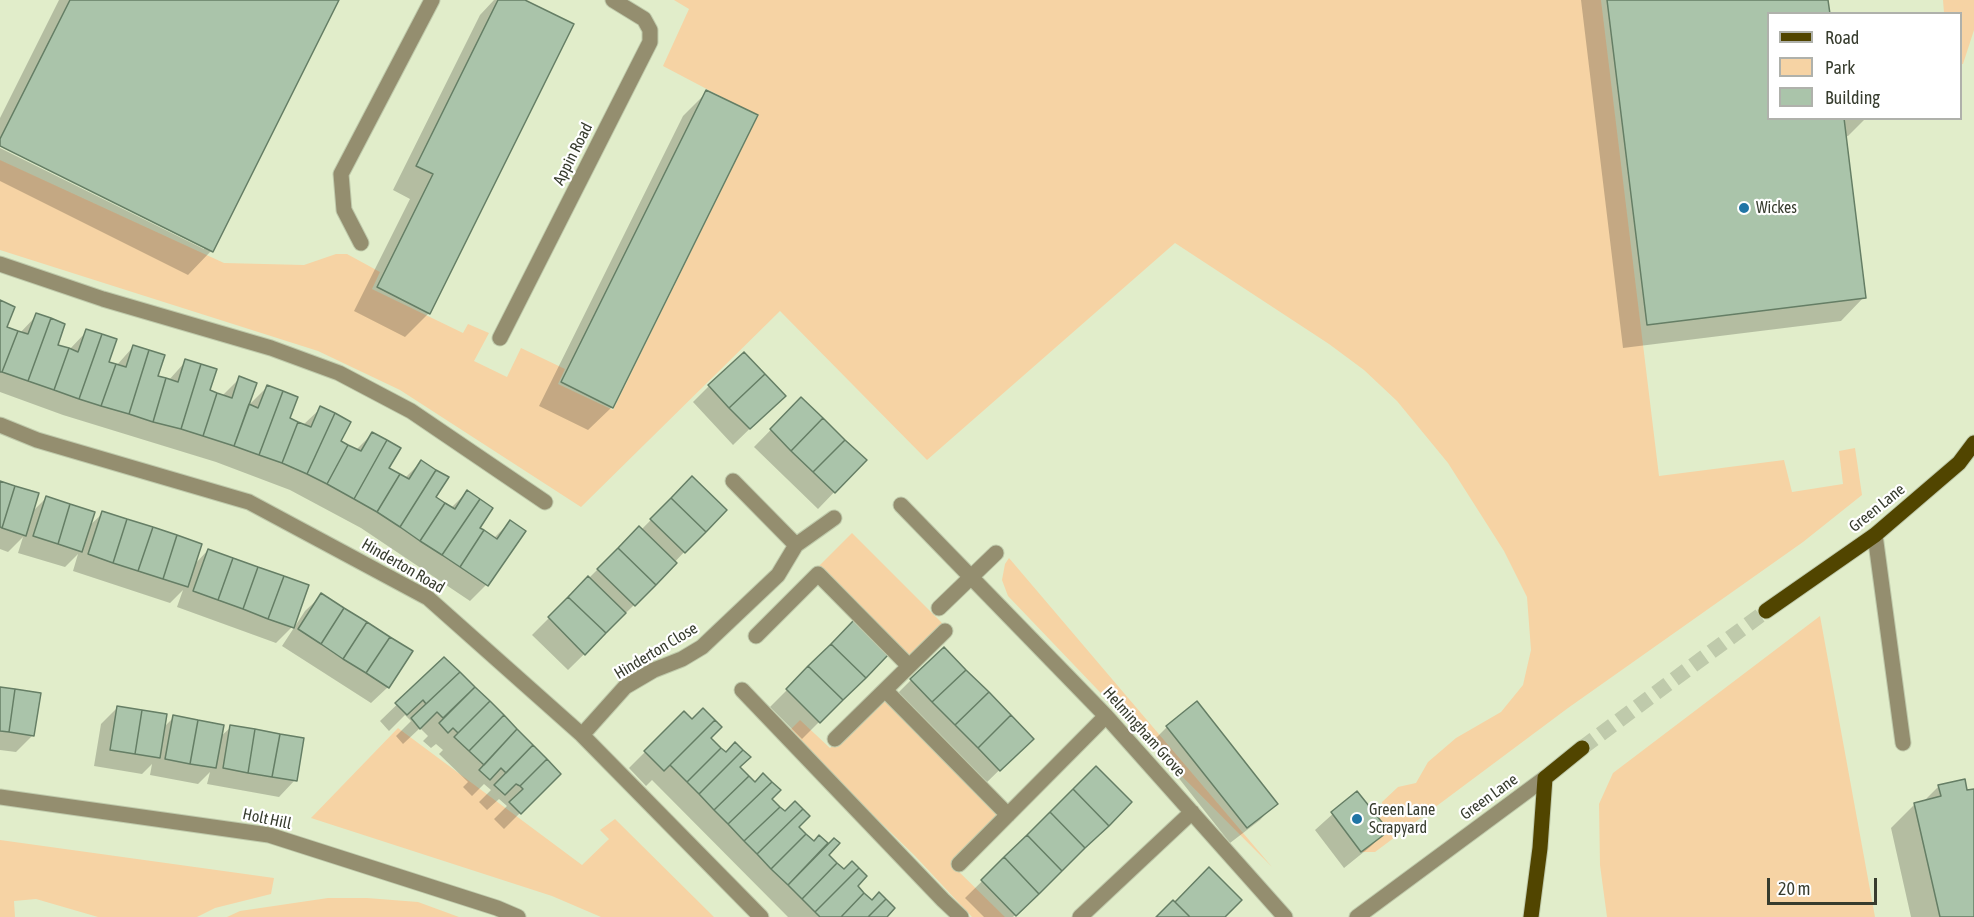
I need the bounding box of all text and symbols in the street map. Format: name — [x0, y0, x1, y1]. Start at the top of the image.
legend — [1767, 12, 1962, 120]
text: Road — [1825, 27, 1859, 48]
text: Park — [1825, 57, 1855, 78]
text: Building — [1825, 87, 1880, 108]
street label: Appin Road — [549, 120, 597, 188]
place label: Wickes — [1756, 198, 1797, 218]
marker: Wickes — [1737, 201, 1751, 215]
street label: Green Lane — [1845, 480, 1909, 536]
street label: Hinderton Road — [358, 535, 448, 597]
street label: Hinderton Close — [611, 619, 701, 683]
street label: Helmingham Grove — [1099, 683, 1189, 781]
street label: Green Lane — [1457, 770, 1521, 824]
place label: Green Lane Scrapyard — [1369, 800, 1435, 838]
street label: Holt Hill — [241, 804, 293, 834]
marker: Green Lane Scrapyard — [1350, 812, 1364, 826]
scale bar — [1770, 866, 1880, 904]
text: 20 m — [1778, 878, 1810, 899]

